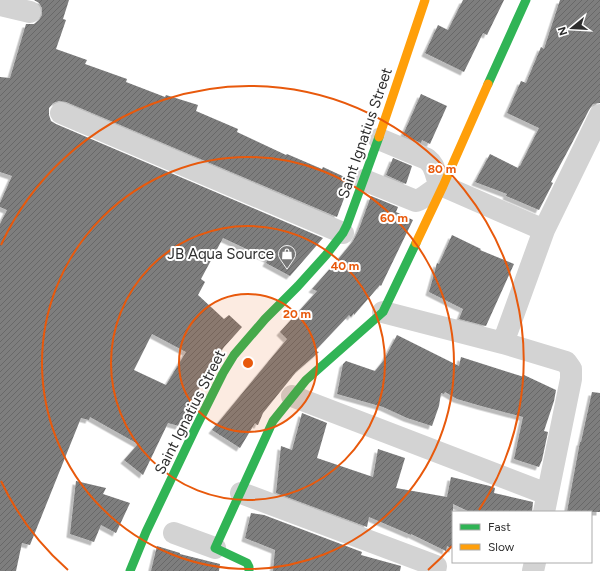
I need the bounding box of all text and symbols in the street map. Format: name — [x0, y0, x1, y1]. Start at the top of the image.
north arrow — [552, 8, 592, 48]
text: N — [555, 25, 570, 37]
street label: Saint Ignatius Street — [334, 65, 396, 201]
text: 80 m — [428, 162, 456, 176]
text: 60 m — [380, 211, 408, 225]
shop icon: JB Aqua Source — [277, 244, 297, 269]
place label: JB Aqua Source — [167, 245, 274, 263]
text: 40 m — [331, 259, 359, 273]
text: 20 m — [283, 307, 311, 321]
street label: Saint Ignatius Street — [151, 347, 229, 477]
centre of rings — [241, 356, 255, 370]
legend — [452, 511, 592, 563]
text: Fast — [488, 520, 511, 534]
text: Slow — [488, 540, 515, 554]

